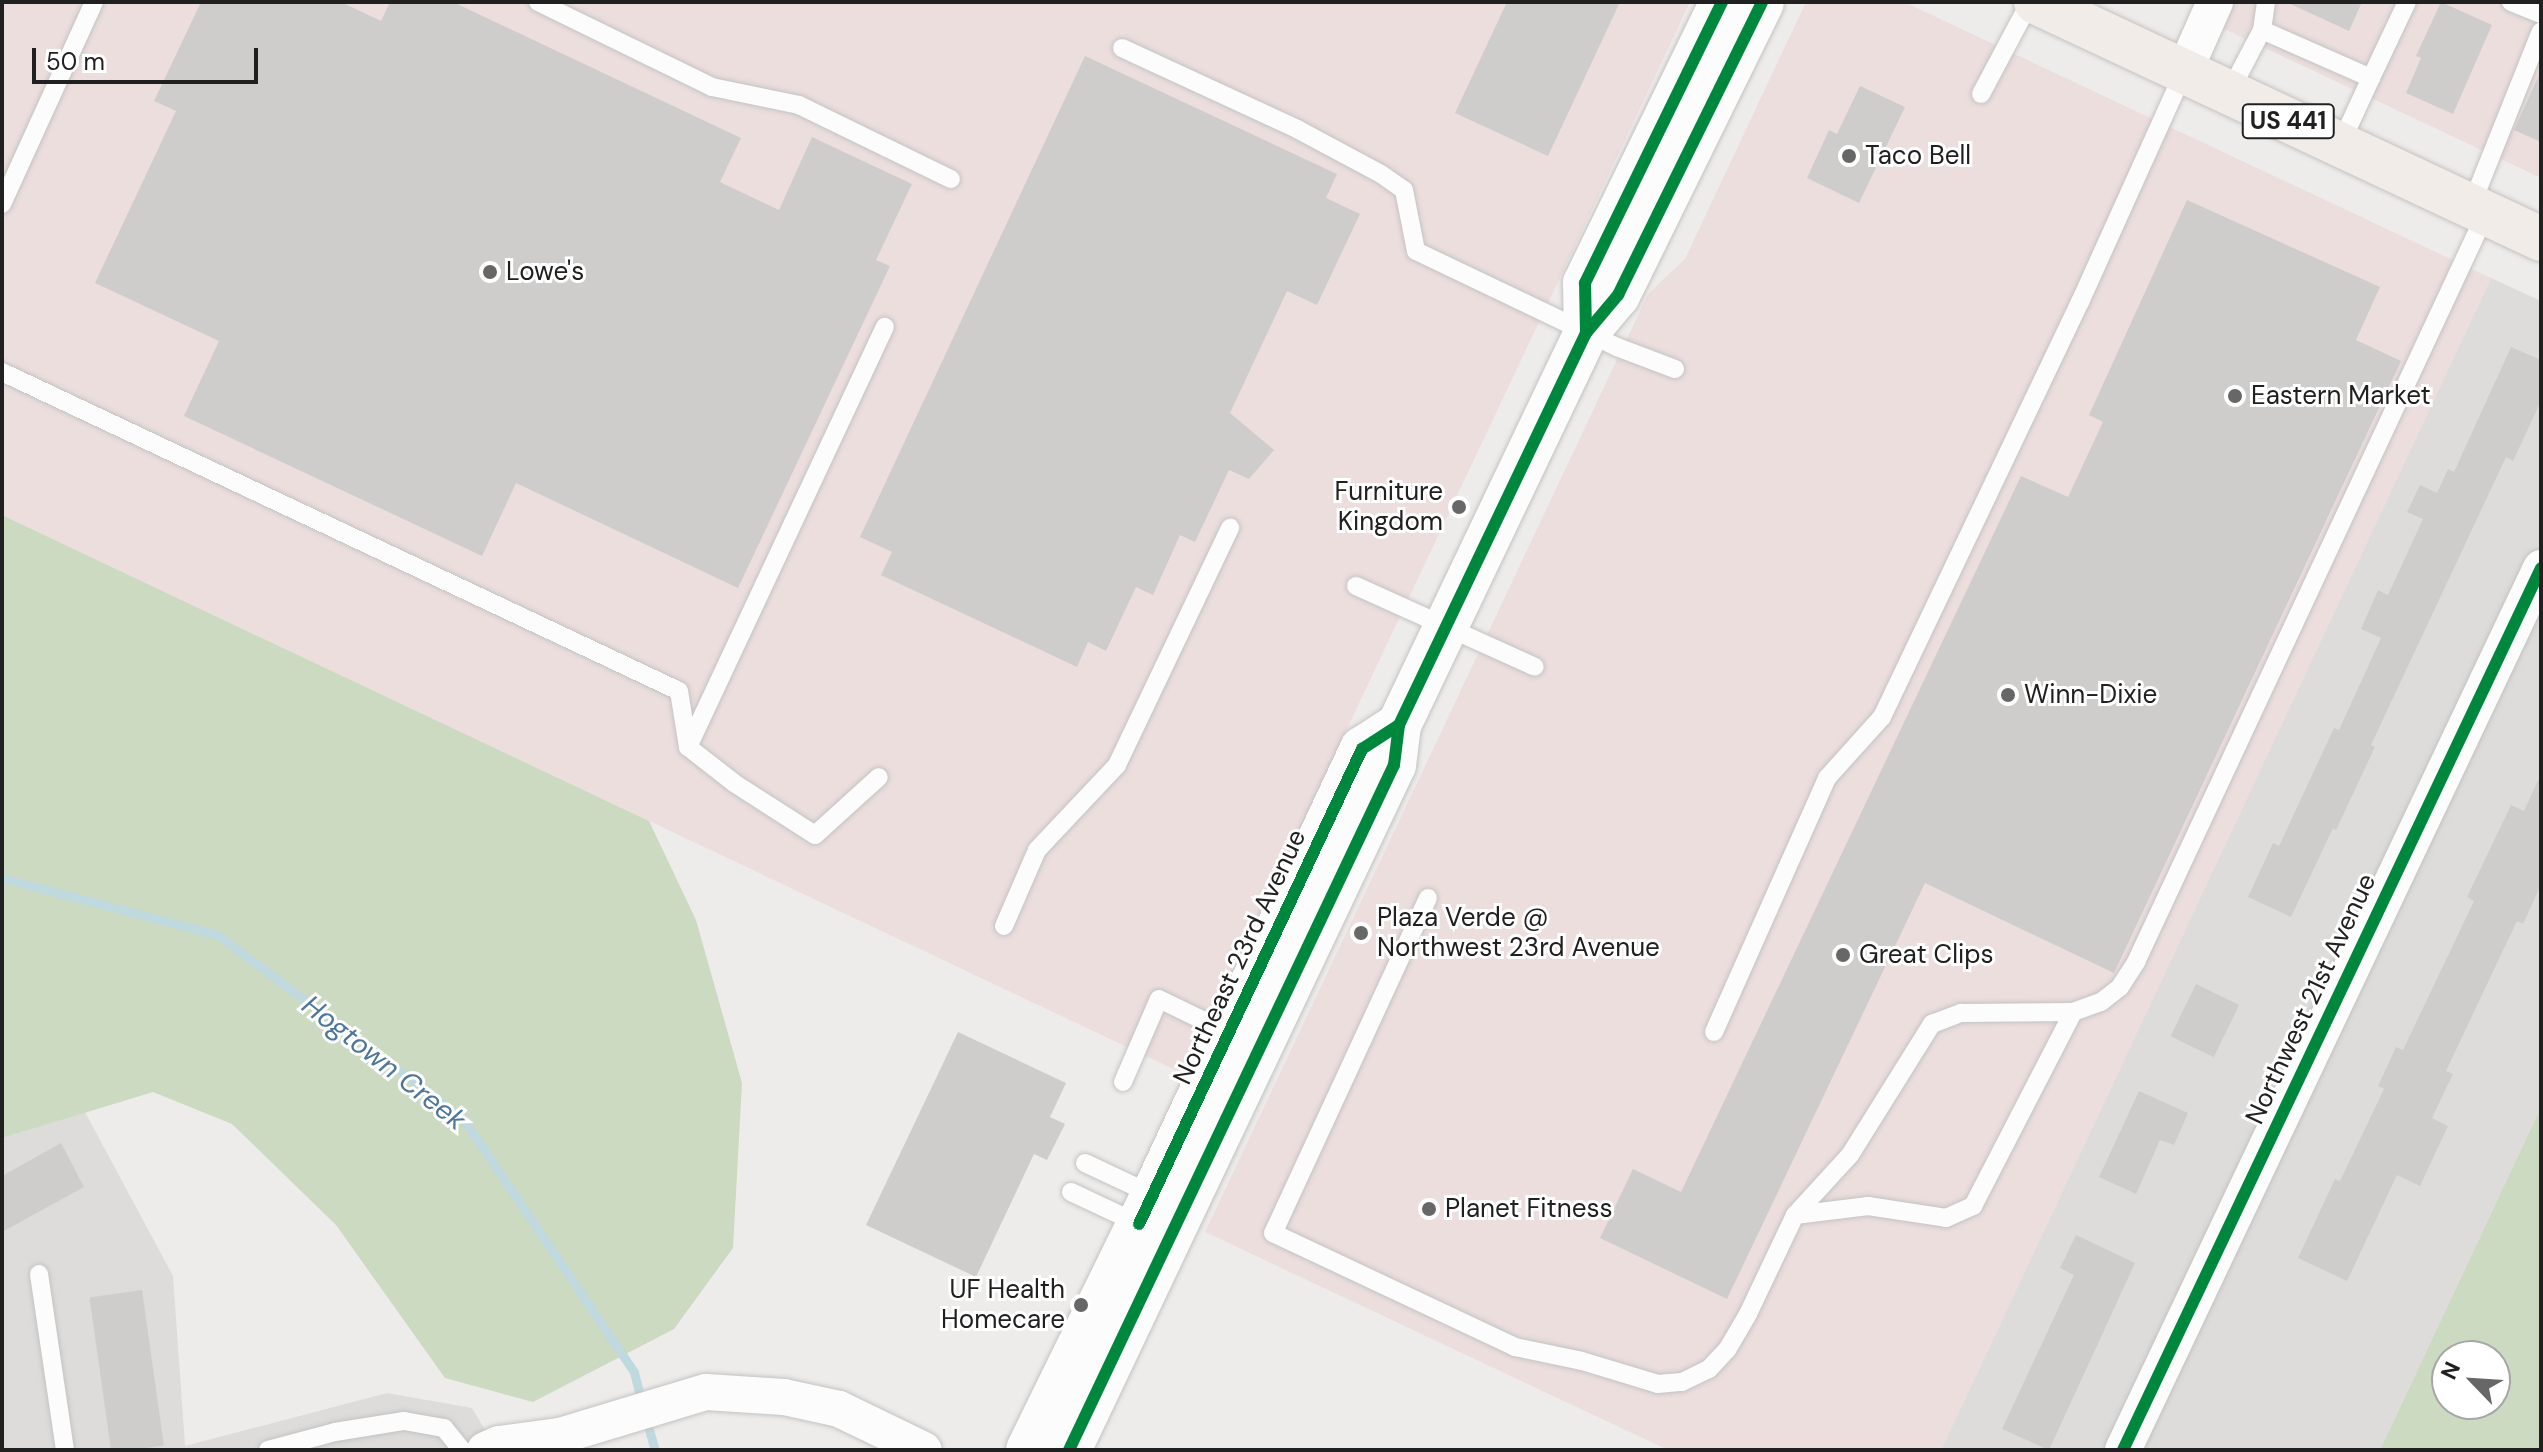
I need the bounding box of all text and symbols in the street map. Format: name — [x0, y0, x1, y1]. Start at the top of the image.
scale bar — [36, 32, 262, 82]
text: 50 m — [46, 46, 105, 77]
road number: US 441 — [2240, 101, 2336, 141]
place label: Taco Bell — [1865, 140, 1971, 172]
marker: Taco Bell — [1840, 147, 1858, 165]
place label: Lowe's — [506, 256, 584, 288]
marker: Lowe's — [481, 263, 499, 281]
place label: Eastern Market — [2251, 380, 2431, 412]
marker: Eastern Market — [2226, 387, 2244, 405]
place label: Furniture Kingdom — [1334, 476, 1443, 538]
marker: Furniture Kingdom — [1450, 498, 1468, 516]
place label: Winn-Dixie — [2024, 679, 2157, 711]
marker: Winn-Dixie — [1999, 686, 2017, 704]
street label: Northeast 23rd Avenue — [1167, 825, 1313, 1089]
street label: Northwest 21st Avenue — [2239, 869, 2383, 1129]
place label: Plaza Verde @ Northwest 23rd Avenue — [1377, 902, 1660, 964]
marker: Plaza Verde @ Northwest 23rd Avenue — [1352, 924, 1370, 942]
place label: Great Clips — [1859, 939, 1993, 971]
marker: Great Clips — [1834, 946, 1852, 964]
water label: Hogtown Creek — [295, 989, 473, 1137]
place label: Planet Fitness — [1445, 1193, 1613, 1225]
marker: Planet Fitness — [1420, 1200, 1438, 1218]
place label: UF Health Homecare — [941, 1274, 1065, 1336]
marker: UF Health Homecare — [1072, 1296, 1090, 1314]
north arrow — [2431, 1340, 2511, 1420]
text: N — [2434, 1357, 2467, 1384]

